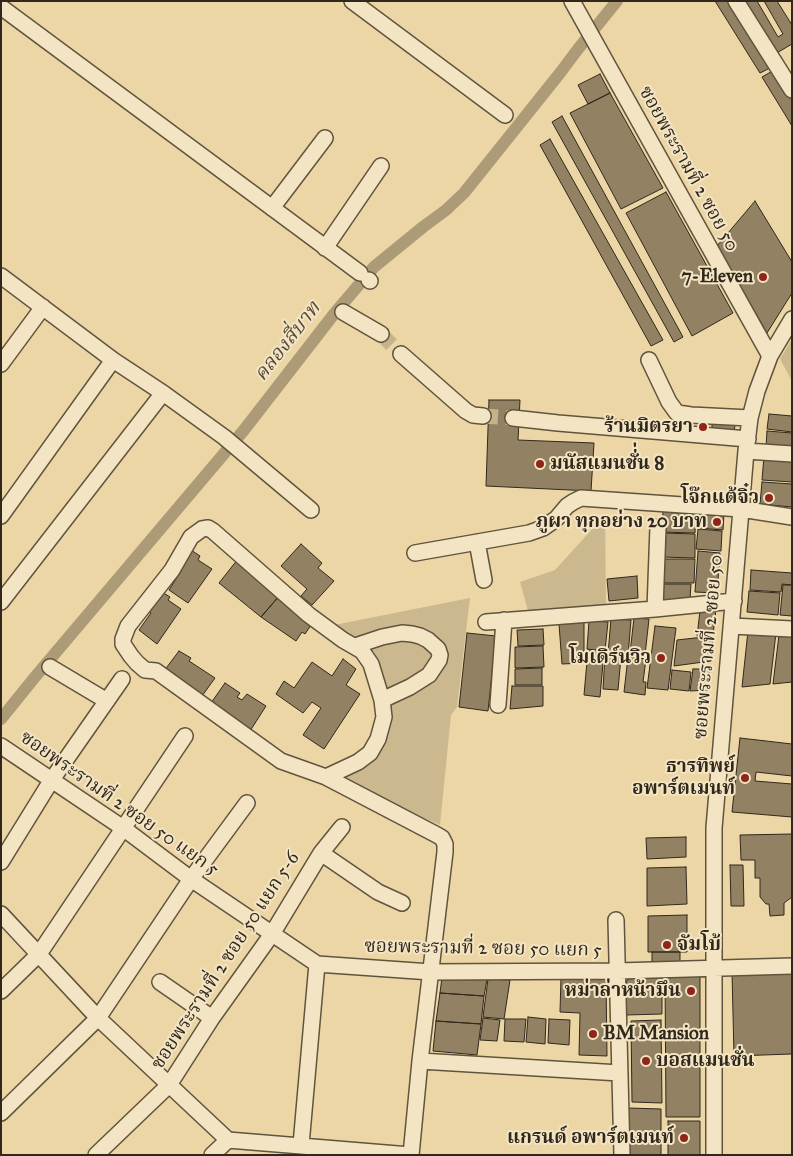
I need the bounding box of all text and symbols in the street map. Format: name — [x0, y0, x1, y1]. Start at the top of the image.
street label: ซอยพระรามที่ 2 ซอย 50 — [633, 82, 743, 256]
place label: 7-Eleven — [681, 266, 753, 288]
marker: 7-Eleven — [757, 271, 769, 283]
water label: คลองสี่บาท — [250, 298, 326, 386]
place label: ร้านมิตรยา — [604, 416, 693, 438]
marker: ร้านมิตรยา — [697, 421, 709, 433]
place label: มนัสแมนชั่่น 8 — [550, 453, 664, 475]
marker: มนัสแมนชั่่น 8 — [534, 458, 546, 470]
place label: โจ๊กแต้จิ๋ว — [681, 487, 759, 509]
marker: โจ๊กแต้จิ๋ว — [763, 492, 775, 504]
place label: ภูผา ทุกอย่าง 20 บาท — [536, 511, 707, 533]
marker: ภูผา ทุกอย่าง 20 บาท — [711, 516, 723, 528]
street label: ซอยพระรามที่ 2 ซอย 50 — [690, 554, 728, 740]
place label: โมเดิร์นวิว — [569, 647, 651, 669]
marker: โมเดิร์นวิว — [655, 652, 667, 664]
street label: ซอยพระรามที่ 2 ซอย 50 แยก 5 — [15, 727, 223, 881]
place label: ธารทิพย์ อพาร์ตเมนท์ — [632, 756, 735, 800]
marker: ธารทิพย์ อพาร์ตเมนท์ — [739, 772, 751, 784]
street label: ซอยพระรามที่ 2 ซอย 50 แยก 5-6 — [147, 848, 305, 1074]
place label: จัมโบ้ — [677, 934, 721, 956]
street label: ซอยพระรามที่ 2 ซอย 50 แยก 5 — [364, 936, 602, 962]
marker: จัมโบ้ — [661, 939, 673, 951]
place label: หม่าล่าหน้ามึน — [565, 980, 681, 1002]
marker: หม่าล่าหน้ามึน — [685, 985, 697, 997]
place label: BM Mansion — [603, 1023, 709, 1045]
marker: BM Mansion — [587, 1028, 599, 1040]
place label: บอสแมนชั่น — [656, 1050, 755, 1072]
marker: บอสแมนชั่น — [640, 1055, 652, 1067]
place label: แกรนด์ อพาร์ตเมนท์ — [507, 1127, 674, 1149]
marker: แกรนด์ อพาร์ตเมนท์ — [678, 1132, 690, 1144]

